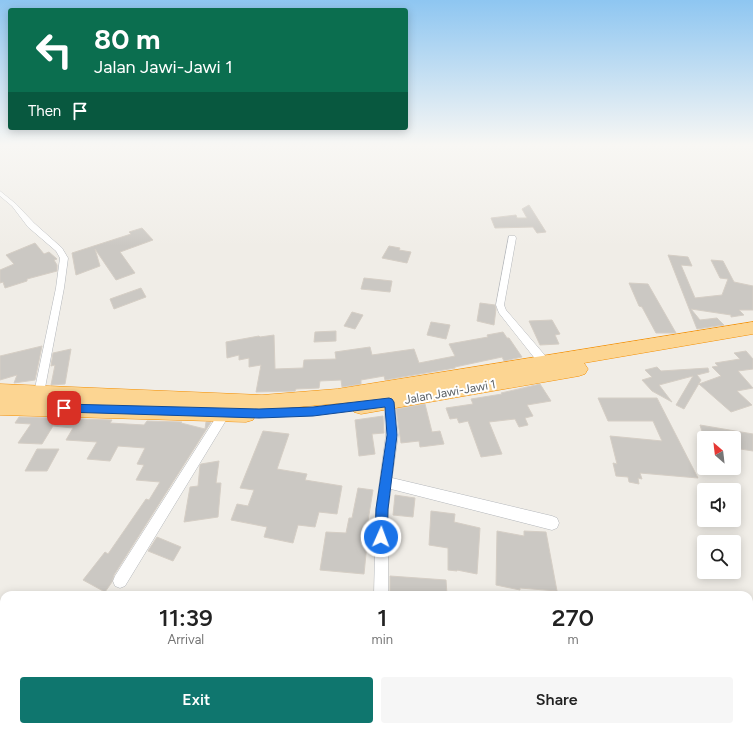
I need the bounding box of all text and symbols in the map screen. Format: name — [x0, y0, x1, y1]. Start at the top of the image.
text: 80 m — [94, 22, 160, 56]
icon: left — [28, 24, 80, 76]
text: Jalan Jawi-Jawi 1 — [94, 56, 233, 78]
icon: arrive — [69, 100, 91, 122]
text: Then — [28, 102, 61, 120]
street label: Jalan Jawi-Jawi 1 — [403, 377, 497, 407]
pin — [47, 391, 81, 425]
icon: arrive — [53, 397, 75, 419]
north arrow — [697, 431, 741, 475]
map controls — [697, 431, 741, 579]
button: sound — [697, 483, 741, 527]
position arrow — [360, 516, 402, 558]
button: search — [697, 535, 741, 579]
text: 11:39 — [159, 603, 213, 632]
text: 1 — [377, 603, 387, 632]
text: 270 — [552, 603, 594, 632]
text: Arrival — [167, 632, 204, 647]
text: min — [372, 632, 393, 647]
text: m — [567, 632, 578, 647]
button: Exit — [20, 677, 373, 723]
button: Share — [381, 677, 733, 723]

